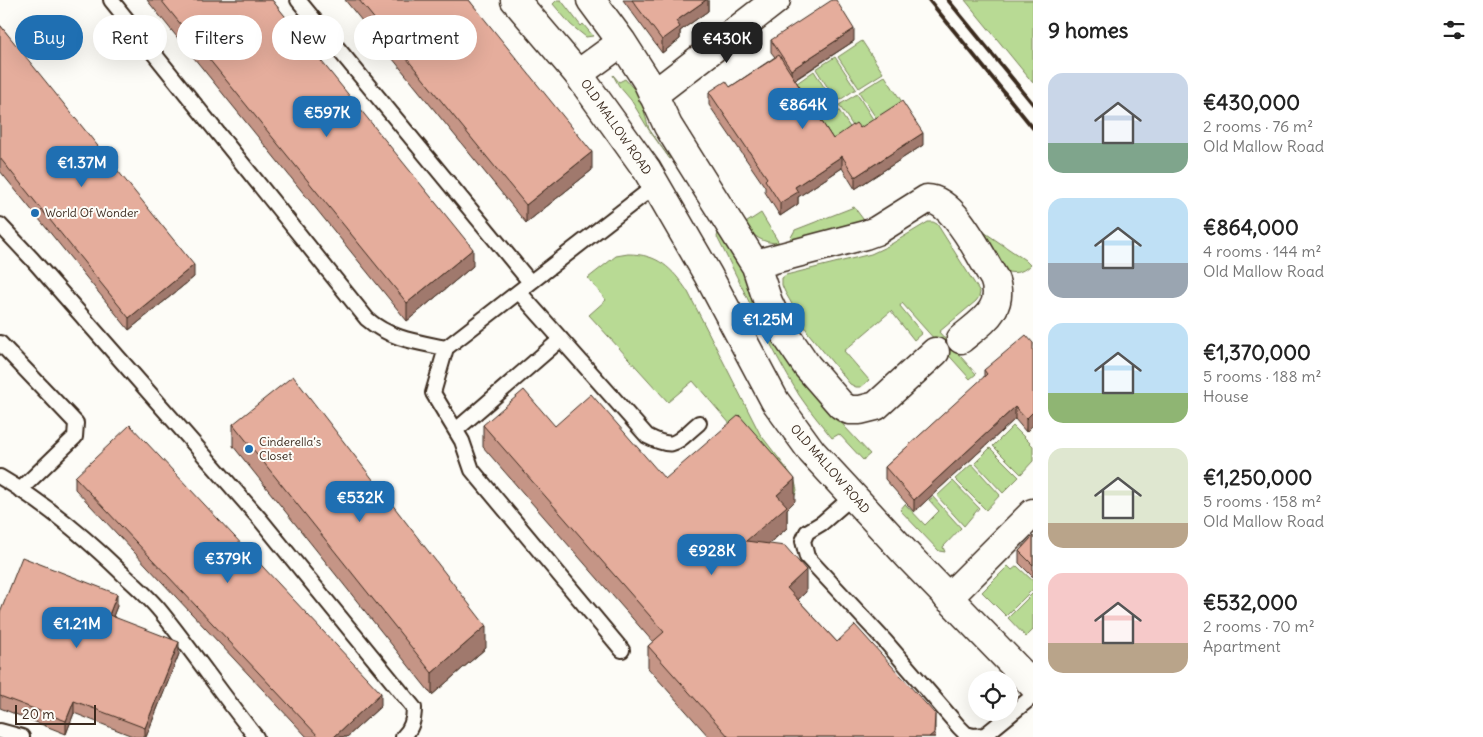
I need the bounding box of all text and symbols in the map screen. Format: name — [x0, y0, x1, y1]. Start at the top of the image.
chip: Buy — [15, 15, 83, 60]
chip: Rent — [93, 15, 167, 60]
chip: Filters — [177, 15, 262, 60]
chip: New — [272, 15, 344, 60]
chip: Apartment — [354, 15, 477, 60]
icon: filters — [1440, 16, 1468, 44]
text: 9 homes — [1048, 17, 1128, 44]
pin: €430K — [692, 22, 762, 64]
text: €430K — [703, 28, 751, 48]
street label: OLD MALLOW ROAD — [578, 76, 655, 177]
pin: €864K — [768, 88, 838, 130]
text: €430,000 — [1203, 89, 1300, 116]
icon: home — [1088, 93, 1148, 153]
text: €864K — [779, 94, 827, 114]
pin: €597K — [292, 96, 362, 138]
text: €597K — [304, 102, 350, 122]
text: 2 rooms · 76 m² — [1203, 116, 1313, 136]
text: Old Mallow Road — [1203, 136, 1324, 156]
pin: €1.37M — [41, 146, 123, 188]
text: €1.37M — [57, 152, 107, 172]
place label: World Of Wonder — [45, 205, 138, 220]
marker: World Of Wonder — [29, 207, 41, 219]
text: €864,000 — [1203, 214, 1299, 241]
icon: home — [1088, 218, 1148, 278]
text: 4 rooms · 144 m² — [1203, 241, 1322, 261]
text: Old Mallow Road — [1203, 261, 1324, 281]
pin: €1.25M — [727, 302, 809, 345]
text: €1.25M — [743, 309, 793, 329]
text: €1,370,000 — [1203, 339, 1311, 366]
icon: home — [1088, 343, 1148, 403]
text: 5 rooms · 188 m² — [1203, 366, 1321, 386]
text: House — [1203, 386, 1249, 406]
street label: OLD MALLOW ROAD — [788, 421, 873, 516]
place label: Cinderella’s Closet — [259, 434, 321, 463]
marker: Cinderella’s Closet — [243, 443, 255, 455]
text: €1,250,000 — [1203, 464, 1312, 491]
icon: home — [1088, 468, 1148, 528]
pin: €532K — [325, 480, 395, 523]
text: €532K — [336, 487, 384, 507]
text: 5 rooms · 158 m² — [1203, 491, 1321, 511]
text: Old Mallow Road — [1203, 511, 1324, 531]
pin: €928K — [677, 534, 747, 576]
text: €928K — [688, 540, 736, 560]
pin: €379K — [193, 542, 263, 584]
text: €379K — [205, 548, 251, 568]
text: €532,000 — [1203, 589, 1298, 616]
icon: home — [1088, 593, 1148, 653]
pin: €1.21M — [36, 606, 118, 649]
text: €1.21M — [53, 613, 101, 633]
text: 2 rooms · 70 m² — [1203, 616, 1315, 636]
text: Apartment — [1203, 636, 1281, 656]
map controls — [968, 671, 1018, 721]
button: locate — [968, 671, 1018, 721]
scale bar — [15, 702, 96, 725]
text: 20 m — [22, 705, 55, 723]

